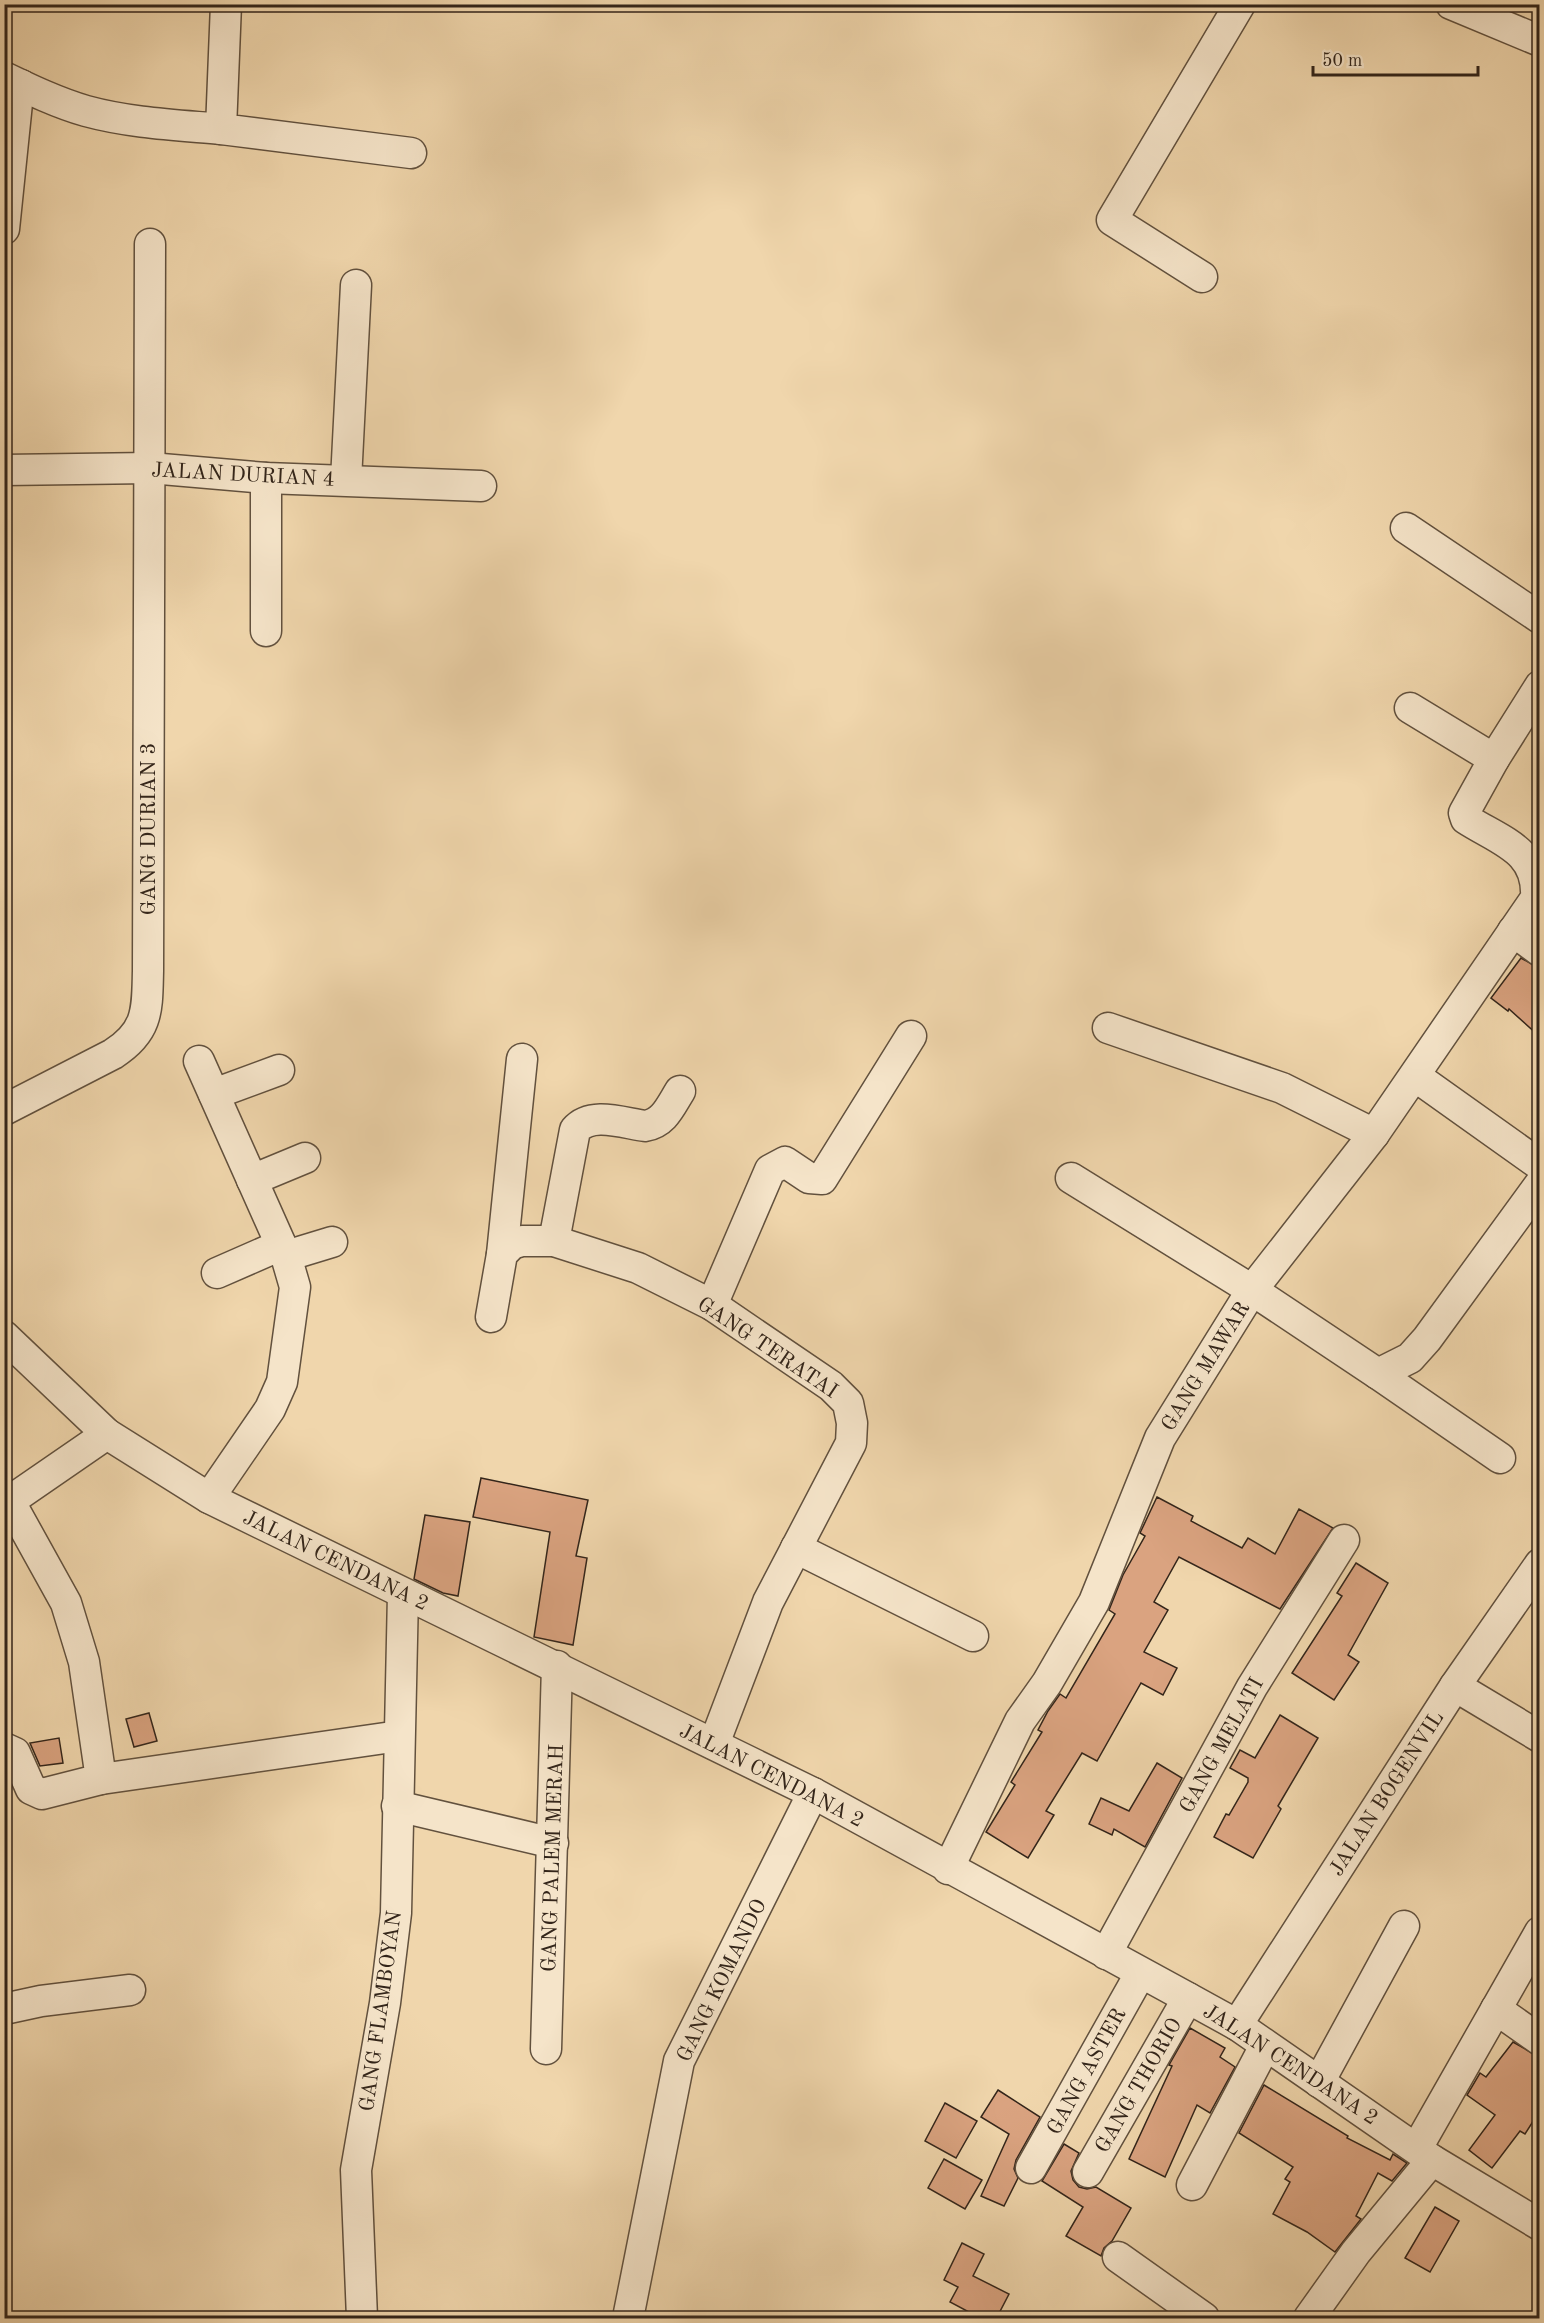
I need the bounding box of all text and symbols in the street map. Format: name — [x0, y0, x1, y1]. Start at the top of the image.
scale bar — [1313, 39, 1478, 77]
text: 50 m — [1322, 52, 1362, 70]
street label: JALAN DURIAN 4 — [151, 460, 335, 491]
street label: GANG DURIAN 3 — [139, 742, 160, 916]
street label: GANG TERATAI — [693, 1294, 841, 1403]
street label: GANG MAWAR — [1158, 1298, 1254, 1435]
street label: JALAN CENDANA 2 — [239, 1507, 431, 1615]
street label: GANG MELATI — [1176, 1674, 1268, 1817]
street label: JALAN BOGENVIL — [1326, 1708, 1448, 1880]
street label: JALAN CENDANA 2 — [676, 1721, 867, 1832]
street label: GANG PALEM MERAH — [539, 1744, 568, 1972]
street label: GANG KOMANDO — [674, 1896, 771, 2065]
street label: GANG FLAMBOYAN — [357, 1909, 406, 2113]
street label: JALAN CENDANA 2 — [1199, 2001, 1381, 2130]
street label: GANG ASTER — [1044, 2005, 1131, 2139]
street label: GANG THORIO — [1092, 2015, 1186, 2157]

